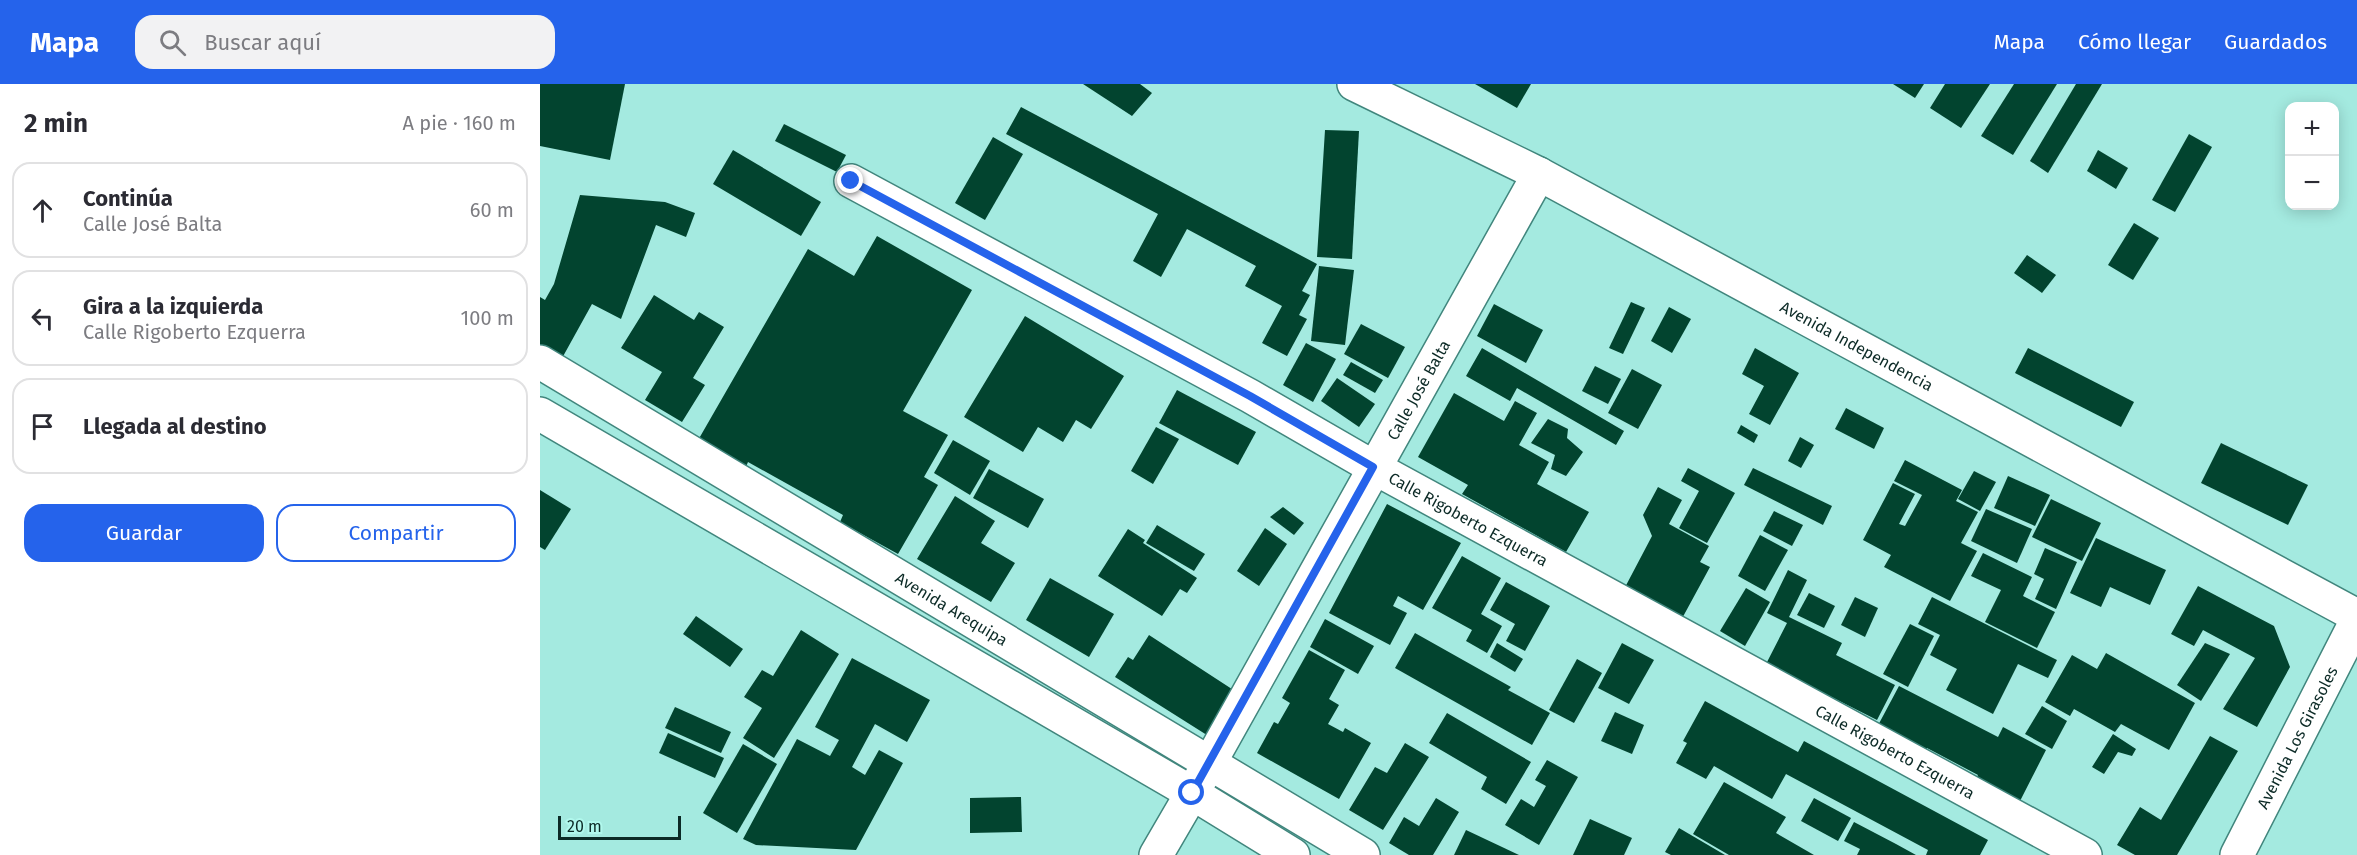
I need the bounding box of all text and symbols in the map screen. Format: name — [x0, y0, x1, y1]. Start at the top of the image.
search box — [135, 15, 555, 69]
text: Mapa — [30, 26, 99, 59]
icon: search — [156, 26, 189, 59]
text: Buscar aquí — [204, 29, 321, 56]
text: Mapa — [1993, 29, 2045, 55]
text: Cómo llegar — [2078, 29, 2191, 55]
text: Guardados — [2224, 29, 2327, 55]
map controls — [2285, 102, 2339, 210]
button: + — [2285, 102, 2339, 156]
text: 2 min — [24, 108, 88, 139]
text: A pie · 160 m — [403, 111, 516, 135]
button: − — [2285, 156, 2339, 210]
route end — [837, 167, 863, 193]
text: Continúa — [83, 185, 173, 212]
icon: ahead — [26, 194, 59, 227]
text: 60 m — [470, 198, 514, 222]
text: Calle José Balta — [83, 212, 222, 236]
text: Gira a la izquierda — [83, 293, 263, 320]
street label: Avenida Independencia — [1777, 297, 1937, 395]
icon: left — [26, 302, 59, 335]
text: 100 m — [461, 306, 514, 330]
text: Calle Rigoberto Ezquerra — [83, 320, 306, 344]
street label: Calle José Balta — [1383, 336, 1454, 443]
icon: arrive — [26, 410, 59, 443]
text: Llegada al destino — [83, 413, 267, 440]
street label: Calle Rigoberto Ezquerra — [1386, 468, 1551, 570]
button: Guardar — [24, 504, 264, 562]
button: Compartir — [276, 504, 516, 562]
street label: Avenida Arequipa — [892, 568, 1011, 650]
street label: Avenida Los Girasoles — [2253, 663, 2341, 812]
street label: Calle Rigoberto Ezquerra — [1812, 701, 1978, 803]
route start — [1178, 779, 1204, 805]
scale bar — [558, 813, 681, 840]
text: 20 m — [567, 817, 602, 836]

